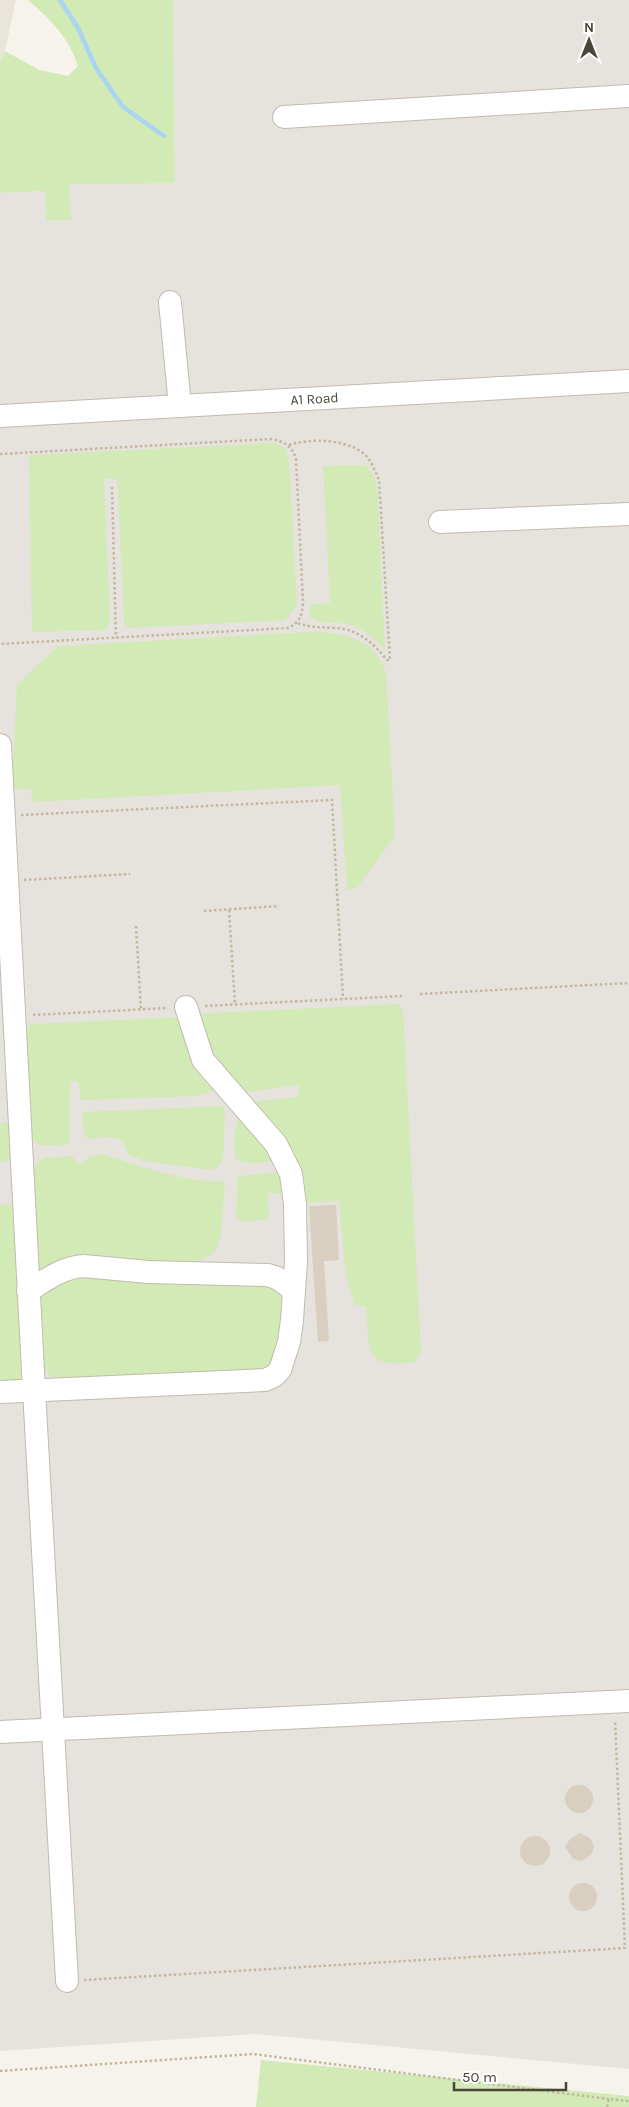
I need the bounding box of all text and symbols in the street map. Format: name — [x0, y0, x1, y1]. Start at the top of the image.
north arrow — [564, 15, 614, 65]
text: N — [584, 19, 594, 36]
street label: A1 Road — [290, 389, 339, 409]
scale bar — [454, 2060, 566, 2092]
text: 50 m — [462, 2068, 497, 2086]

